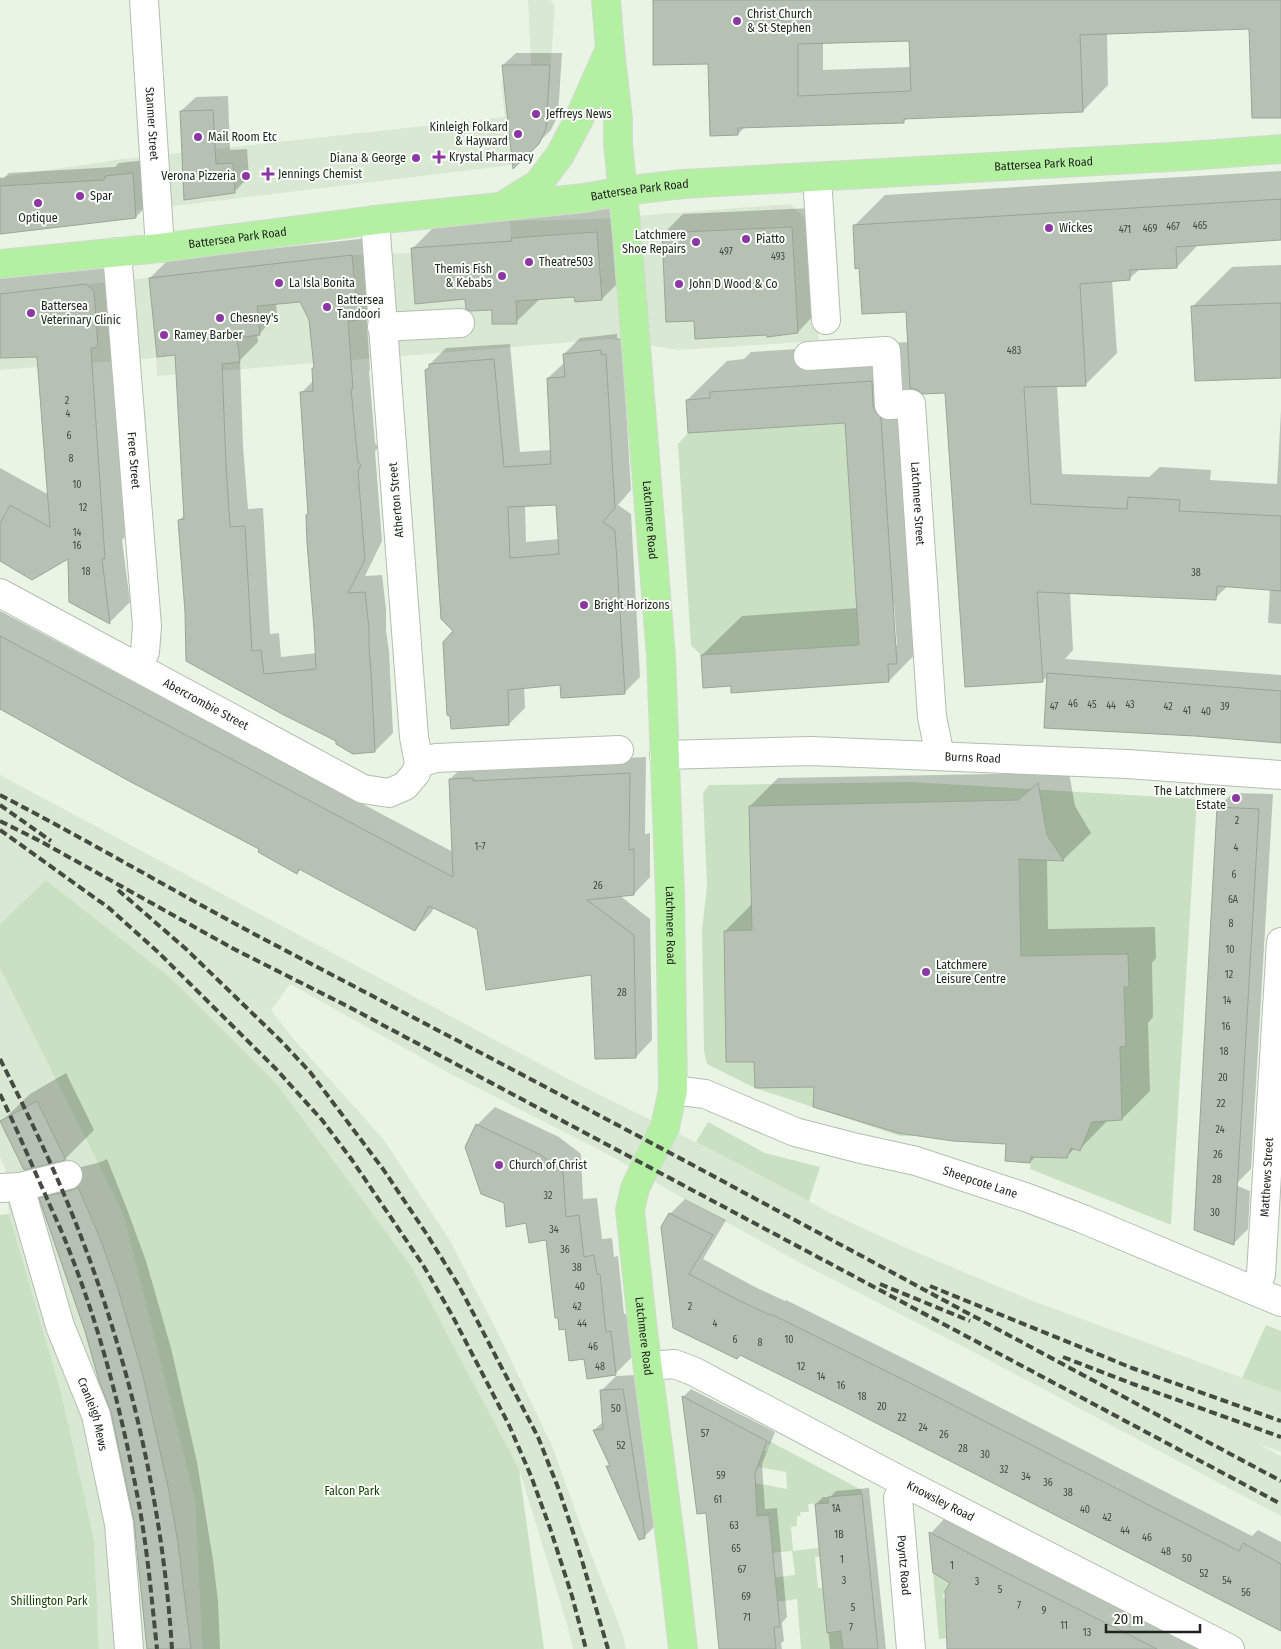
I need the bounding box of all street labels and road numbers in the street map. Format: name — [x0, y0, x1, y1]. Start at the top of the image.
street label: Stanmer Street — [143, 86, 161, 161]
street label: Battersea Park Road — [994, 154, 1093, 174]
street label: Battersea Park Road — [589, 177, 689, 204]
street label: Battersea Park Road — [188, 225, 287, 251]
street label: Frere Street — [124, 431, 143, 489]
street label: Latchmere Street — [908, 461, 927, 546]
street label: Atherton Street — [386, 462, 406, 538]
street label: Latchmere Road — [640, 480, 660, 560]
street label: Abercrombie Street — [161, 675, 251, 733]
street label: Burns Road — [944, 750, 1001, 766]
street label: Latchmere Road — [663, 886, 678, 965]
street label: Matthews Street — [1257, 1137, 1276, 1218]
street label: Sheepcote Lane — [941, 1163, 1019, 1201]
street label: Latchmere Road — [632, 1296, 656, 1376]
street label: Cranleigh Mews — [75, 1375, 110, 1452]
street label: Knowsley Road — [904, 1478, 977, 1524]
street label: Poyntz Road — [894, 1535, 913, 1596]

